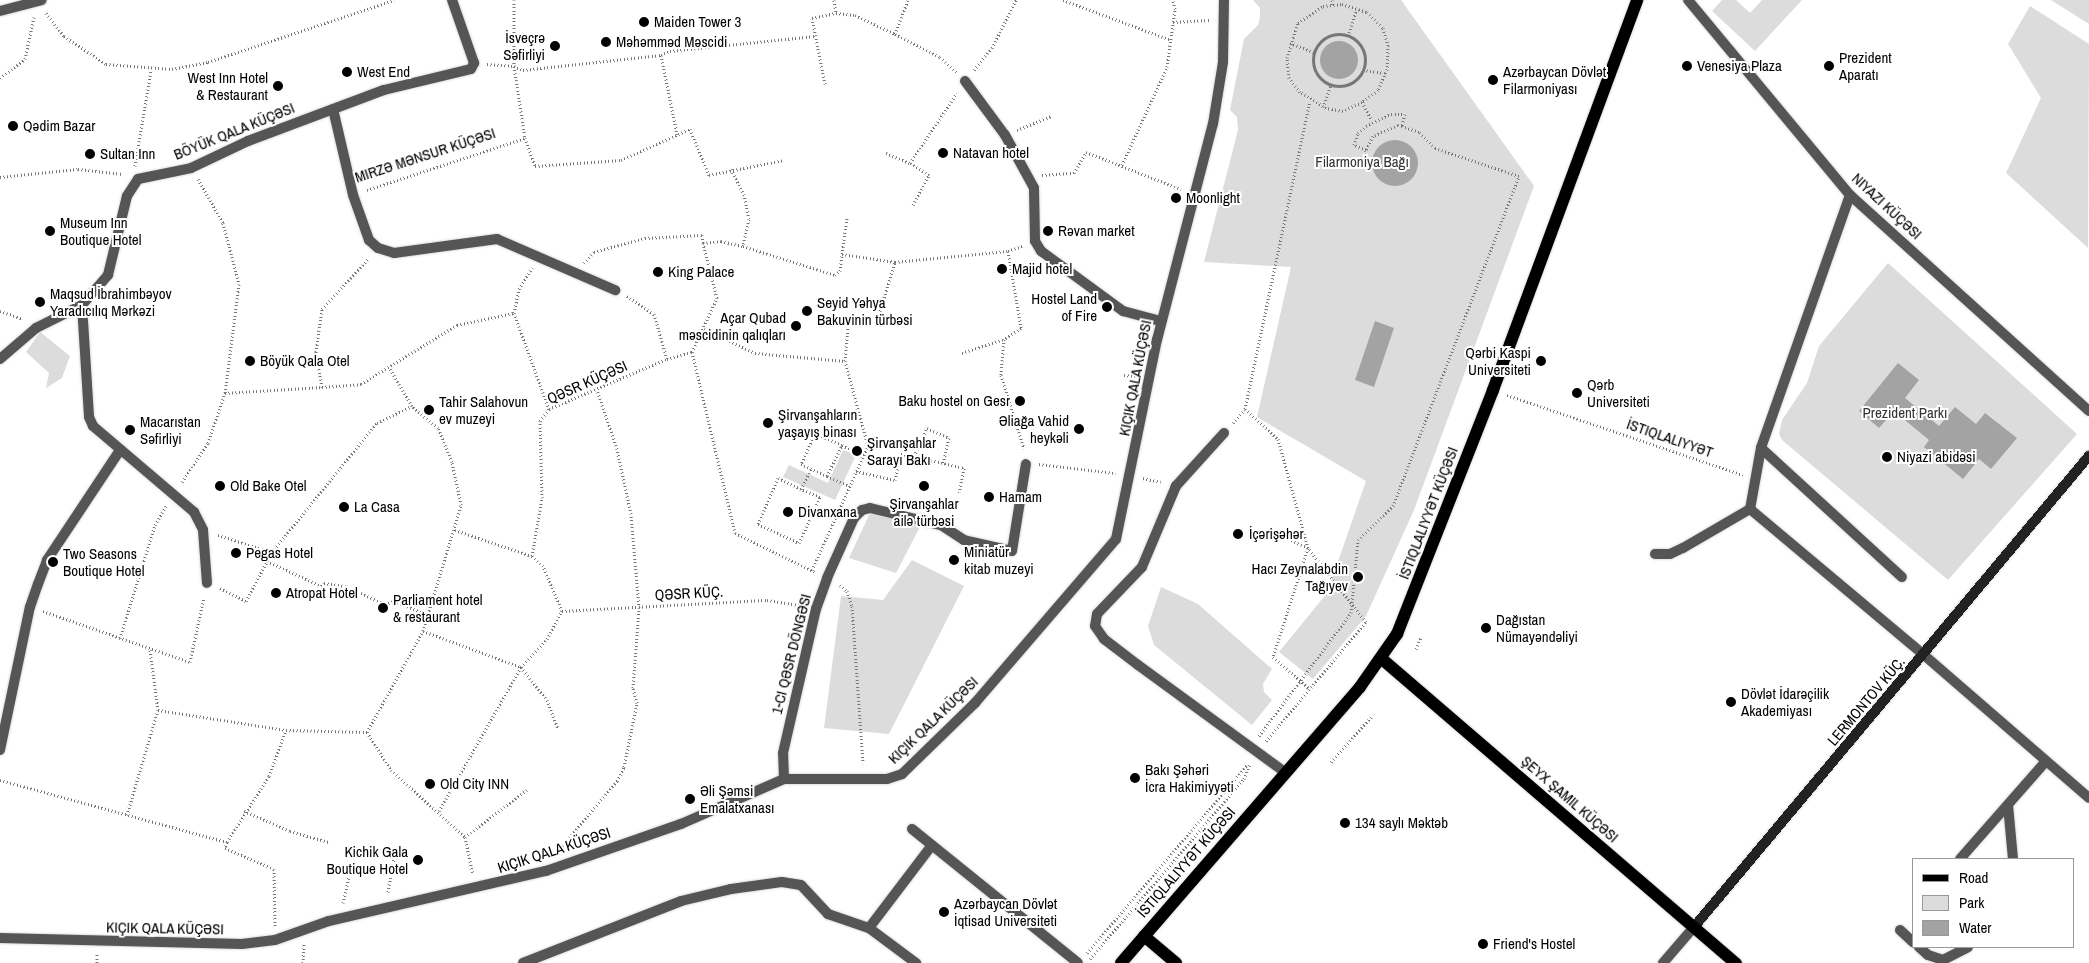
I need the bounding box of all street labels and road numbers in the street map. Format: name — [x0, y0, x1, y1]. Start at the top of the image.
street label: BÖYÜK QALA KÜÇƏSI — [171, 98, 297, 164]
street label: MIRZƏ MƏNSUR KÜÇƏSI — [353, 124, 497, 186]
street label: NIYAZI KÜÇƏSI — [1848, 169, 1926, 243]
street label: KIÇIK QALA KÜÇƏSI — [1115, 318, 1155, 438]
street label: QƏSR KÜÇƏSI — [544, 356, 630, 408]
street label: İSTIQLALIYYƏT — [1624, 415, 1716, 461]
street label: İSTIQLALIYYƏT KÜÇƏSI — [1394, 444, 1462, 582]
street label: QƏSR KÜÇ. — [654, 582, 724, 604]
street label: 1-CI QƏSR DÖNGƏSI — [767, 592, 815, 716]
street label: LERMONTOV KÜÇ. — [1824, 653, 1908, 749]
street label: KIÇIK QALA KÜÇƏSI — [884, 672, 982, 768]
street label: ŞEYX ŞAMIL KÜÇƏSI — [1518, 752, 1622, 846]
street label: İSTIQLALIYYƏT KÜÇƏSI — [1133, 803, 1239, 921]
street label: KIÇIK QALA KÜÇƏSI — [495, 823, 613, 877]
street label: KIÇIK QALA KÜÇƏSI — [106, 918, 224, 938]

